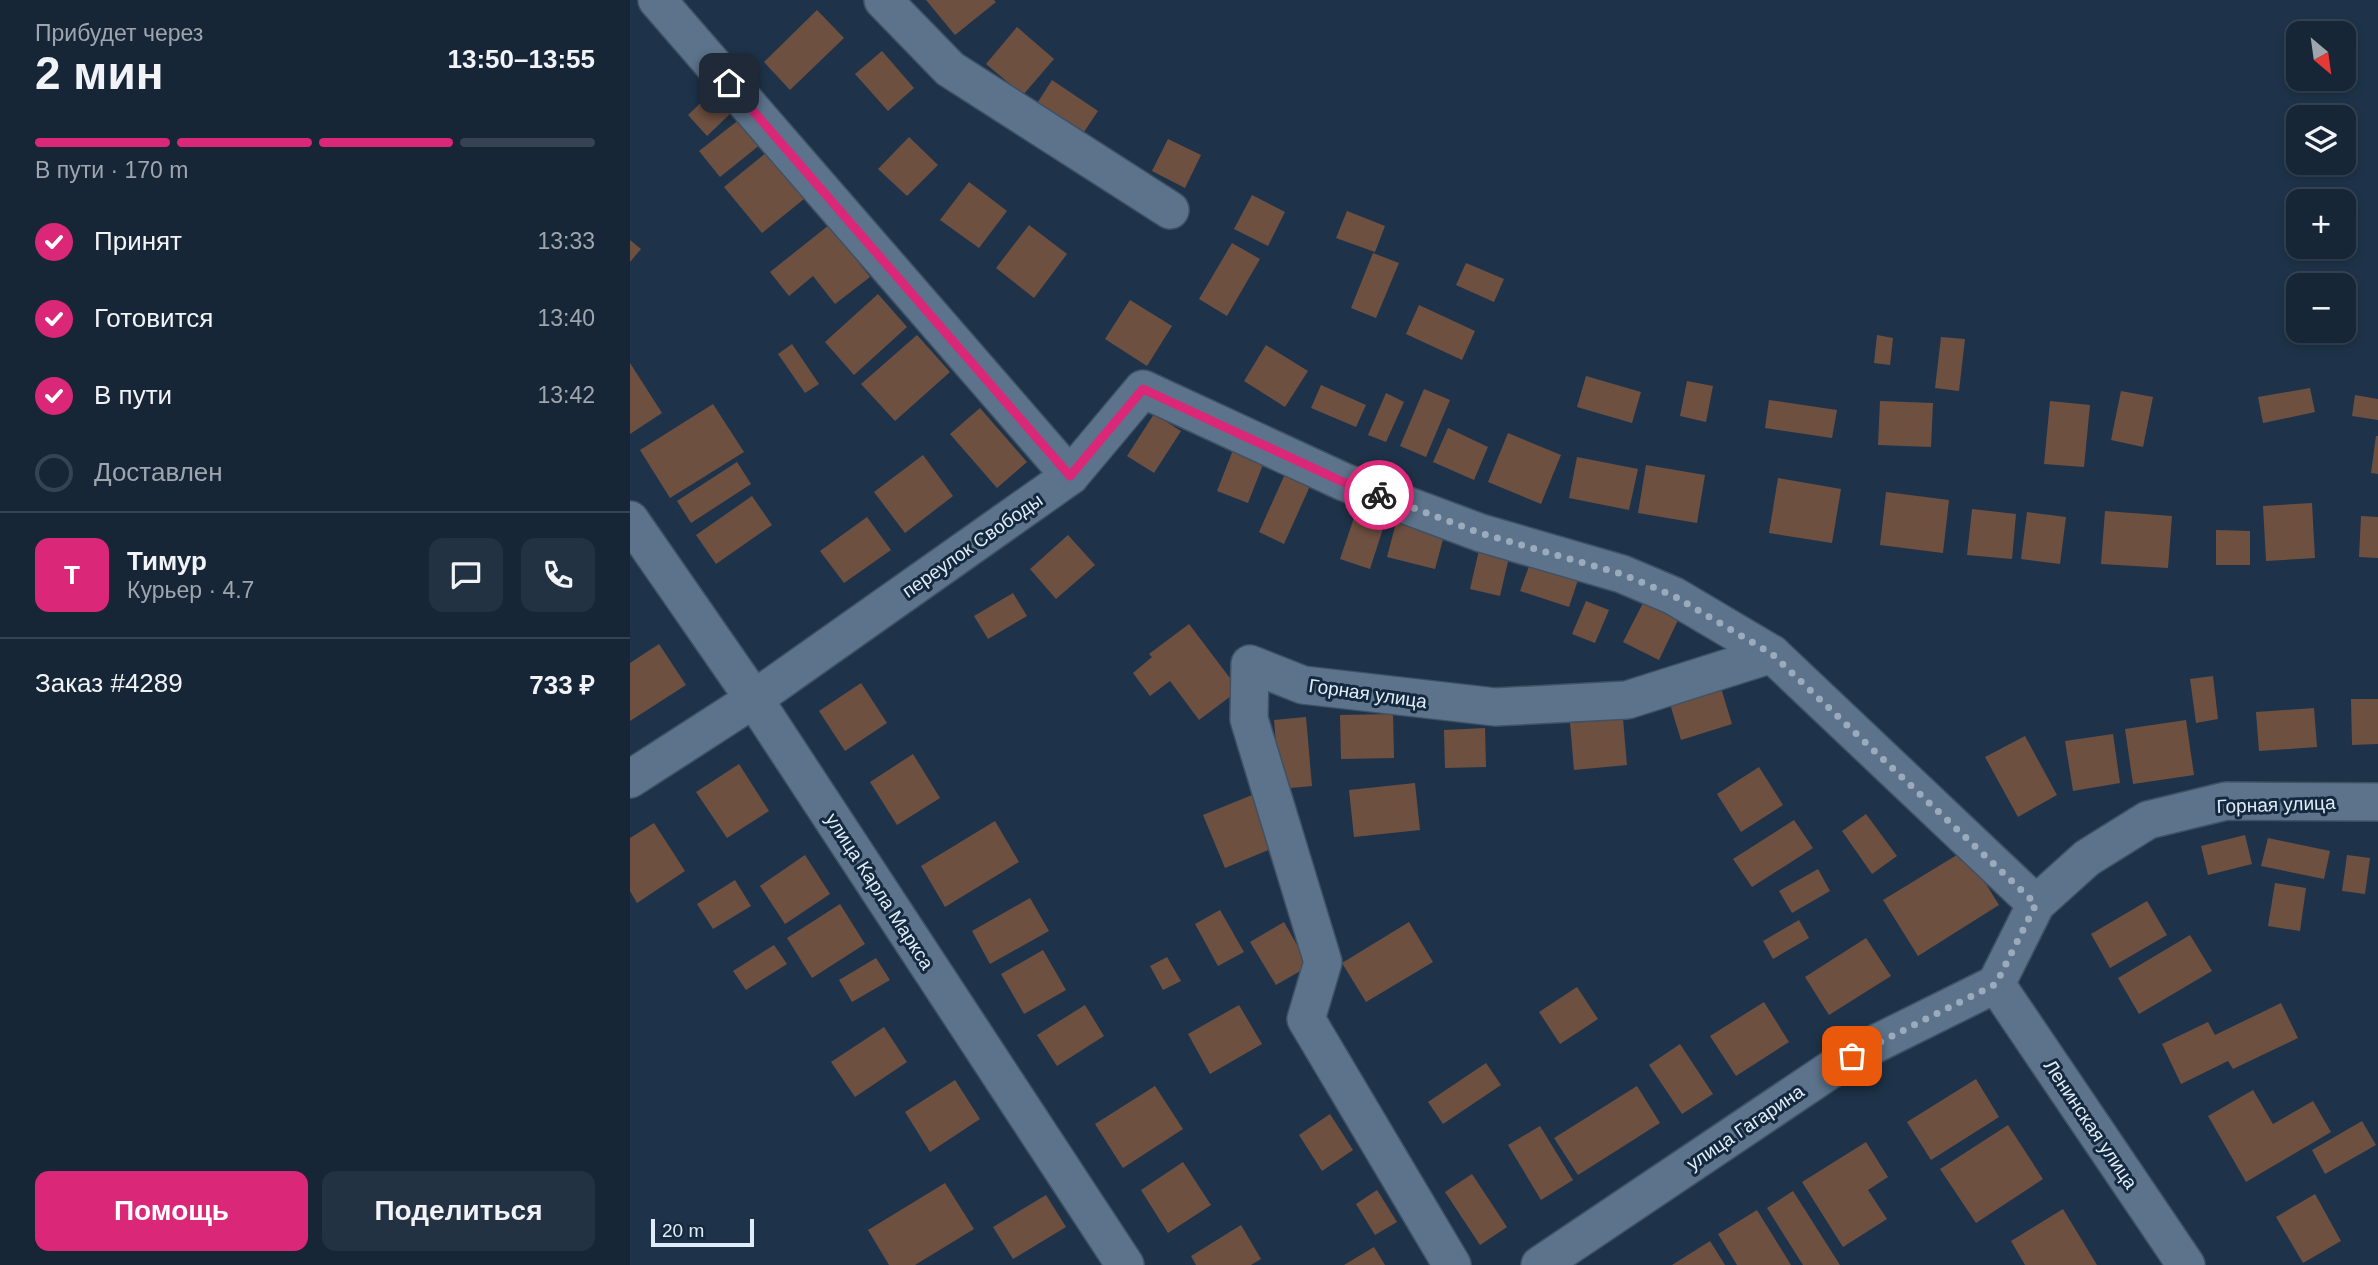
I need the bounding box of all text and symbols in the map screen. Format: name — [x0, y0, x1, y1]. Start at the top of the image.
text: Прибудет через — [35, 20, 203, 46]
north arrow — [2286, 21, 2356, 91]
map controls — [2286, 21, 2356, 343]
text: 13:50–13:55 — [448, 44, 595, 74]
text: 2 мин — [35, 47, 163, 99]
pin — [699, 53, 759, 113]
icon: home — [710, 64, 748, 102]
button: layers — [2286, 105, 2356, 175]
text: В пути · 170 m — [35, 157, 188, 183]
button: + — [2286, 189, 2356, 259]
icon: check — [35, 223, 73, 261]
text: Принят — [94, 226, 182, 256]
text: 13:33 — [537, 228, 595, 254]
button: − — [2286, 273, 2356, 343]
icon: check — [35, 300, 73, 338]
text: Готовится — [94, 303, 213, 333]
text: 13:40 — [537, 305, 595, 331]
icon: check — [35, 377, 73, 415]
text: В пути — [94, 380, 172, 410]
text: 13:42 — [537, 382, 595, 408]
text: Доставлен — [94, 457, 223, 487]
courier — [1344, 460, 1414, 530]
icon: bike — [1360, 476, 1398, 514]
street label: переулок Свободы — [898, 489, 1046, 602]
button: chat — [429, 538, 503, 612]
button: phone — [521, 538, 595, 612]
text: Тимур — [127, 546, 207, 576]
text: Т — [64, 560, 80, 590]
text: Курьер · 4.7 — [127, 577, 254, 603]
text: Заказ #4289 — [35, 668, 183, 698]
text: 733 ₽ — [529, 670, 595, 700]
street label: Горная улица — [1308, 675, 1429, 712]
street label: Горная улица — [2216, 792, 2336, 817]
street label: улица Карла Маркса — [821, 809, 938, 974]
pin — [1822, 1026, 1882, 1086]
icon: bag — [1833, 1037, 1871, 1075]
street label: Ленинская улица — [2040, 1056, 2142, 1193]
street label: улица Гагарина — [1683, 1080, 1808, 1174]
button: Помощь — [35, 1171, 308, 1251]
button: Поделиться — [322, 1171, 595, 1251]
scale bar — [651, 1216, 754, 1248]
text: 20 m — [662, 1220, 704, 1241]

